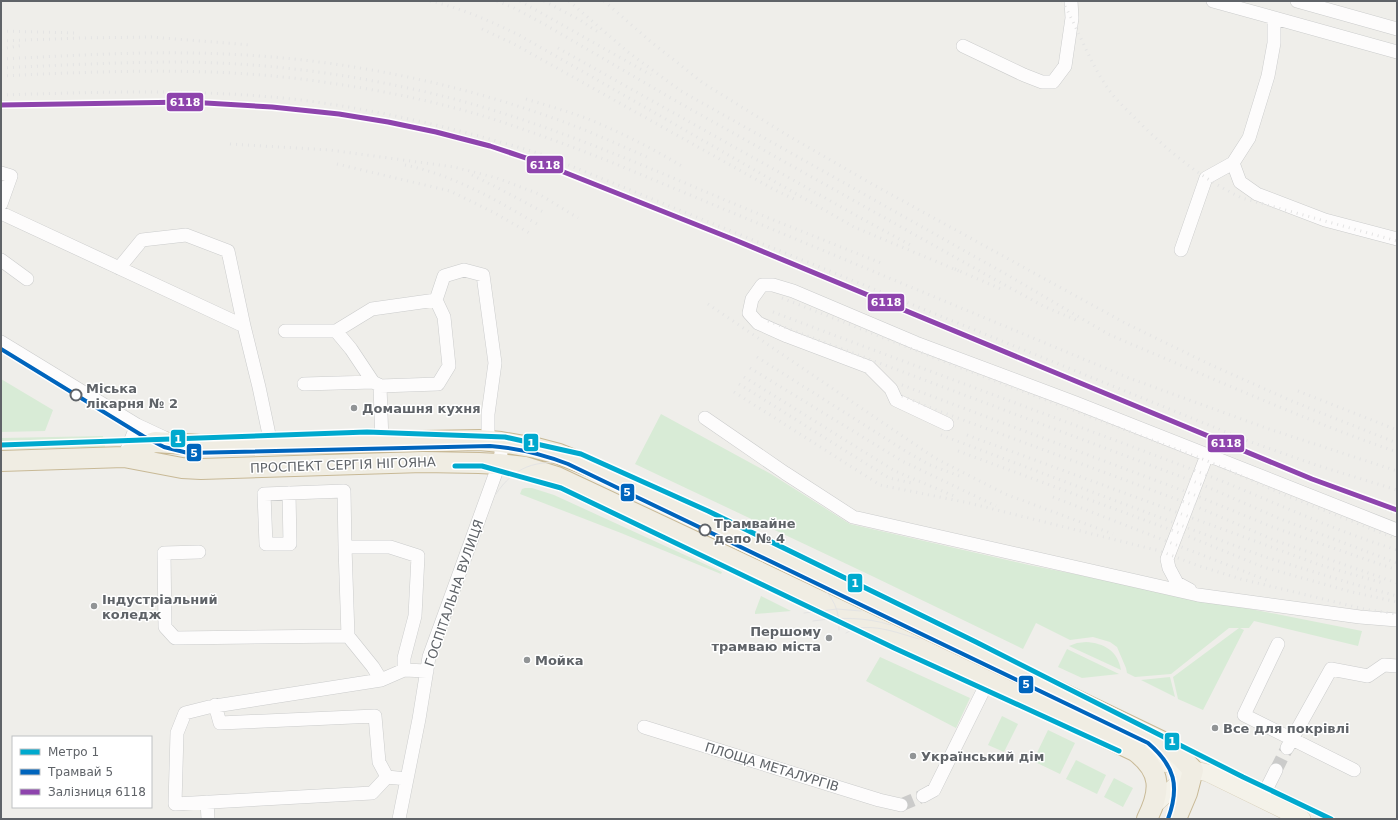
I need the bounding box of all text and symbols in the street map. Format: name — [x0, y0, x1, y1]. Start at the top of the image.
line badge: 6118 — [166, 92, 204, 112]
text: 6118 — [170, 96, 200, 109]
line badge: 6118 — [526, 155, 564, 174]
text: 6118 — [530, 159, 560, 172]
line badge: 6118 — [867, 293, 905, 312]
text: 6118 — [871, 296, 901, 309]
place label: Міська лікарня № 2 — [86, 381, 178, 411]
marker: Міська лікарня № 2 — [69, 388, 83, 402]
place label: Домашня кухня — [362, 401, 481, 416]
marker: Домашня кухня — [349, 403, 359, 413]
line badge: 1 — [170, 429, 186, 448]
text: 1 — [174, 433, 182, 446]
line badge: 1 — [523, 433, 539, 452]
line badge: 6118 — [1207, 434, 1245, 453]
text: 1 — [527, 437, 535, 450]
text: 6118 — [1211, 437, 1241, 450]
line badge: 5 — [186, 443, 202, 462]
text: 5 — [190, 447, 198, 460]
street label: ПРОСПЕКТ СЕРГІЯ НІГОЯНА — [250, 454, 436, 476]
line badge: 5 — [620, 483, 635, 502]
text: 5 — [623, 486, 631, 499]
place label: Трамвайне депо № 4 — [714, 516, 796, 546]
street label: ГОСПІТАЛЬНА ВУЛИЦЯ — [422, 517, 486, 669]
marker: Трамвайне депо № 4 — [698, 523, 712, 537]
line badge: 1 — [847, 573, 863, 593]
text: 1 — [851, 577, 859, 590]
place label: Індустріальний коледж — [102, 592, 218, 622]
marker: Індустріальний коледж — [89, 601, 99, 611]
place label: Першому трамваю міста — [712, 624, 822, 654]
marker: Першому трамваю міста — [824, 633, 834, 643]
place label: Мойка — [535, 653, 584, 668]
marker: Мойка — [522, 655, 532, 665]
line badge: 5 — [1018, 675, 1034, 694]
text: 5 — [1022, 678, 1030, 691]
place label: Все для покрівлі — [1223, 721, 1350, 736]
marker: Все для покрівлі — [1210, 723, 1220, 733]
line badge: 1 — [1164, 732, 1180, 751]
text: 1 — [1168, 735, 1176, 748]
legend — [12, 736, 152, 808]
street label: ПЛОЩА МЕТАЛУРГІВ — [703, 739, 841, 795]
text: Метро 1 — [48, 745, 99, 759]
place label: Український дім — [921, 749, 1044, 764]
marker: Український дім — [908, 751, 918, 761]
text: Трамвай 5 — [47, 765, 113, 779]
text: Залізниця 6118 — [48, 785, 146, 799]

